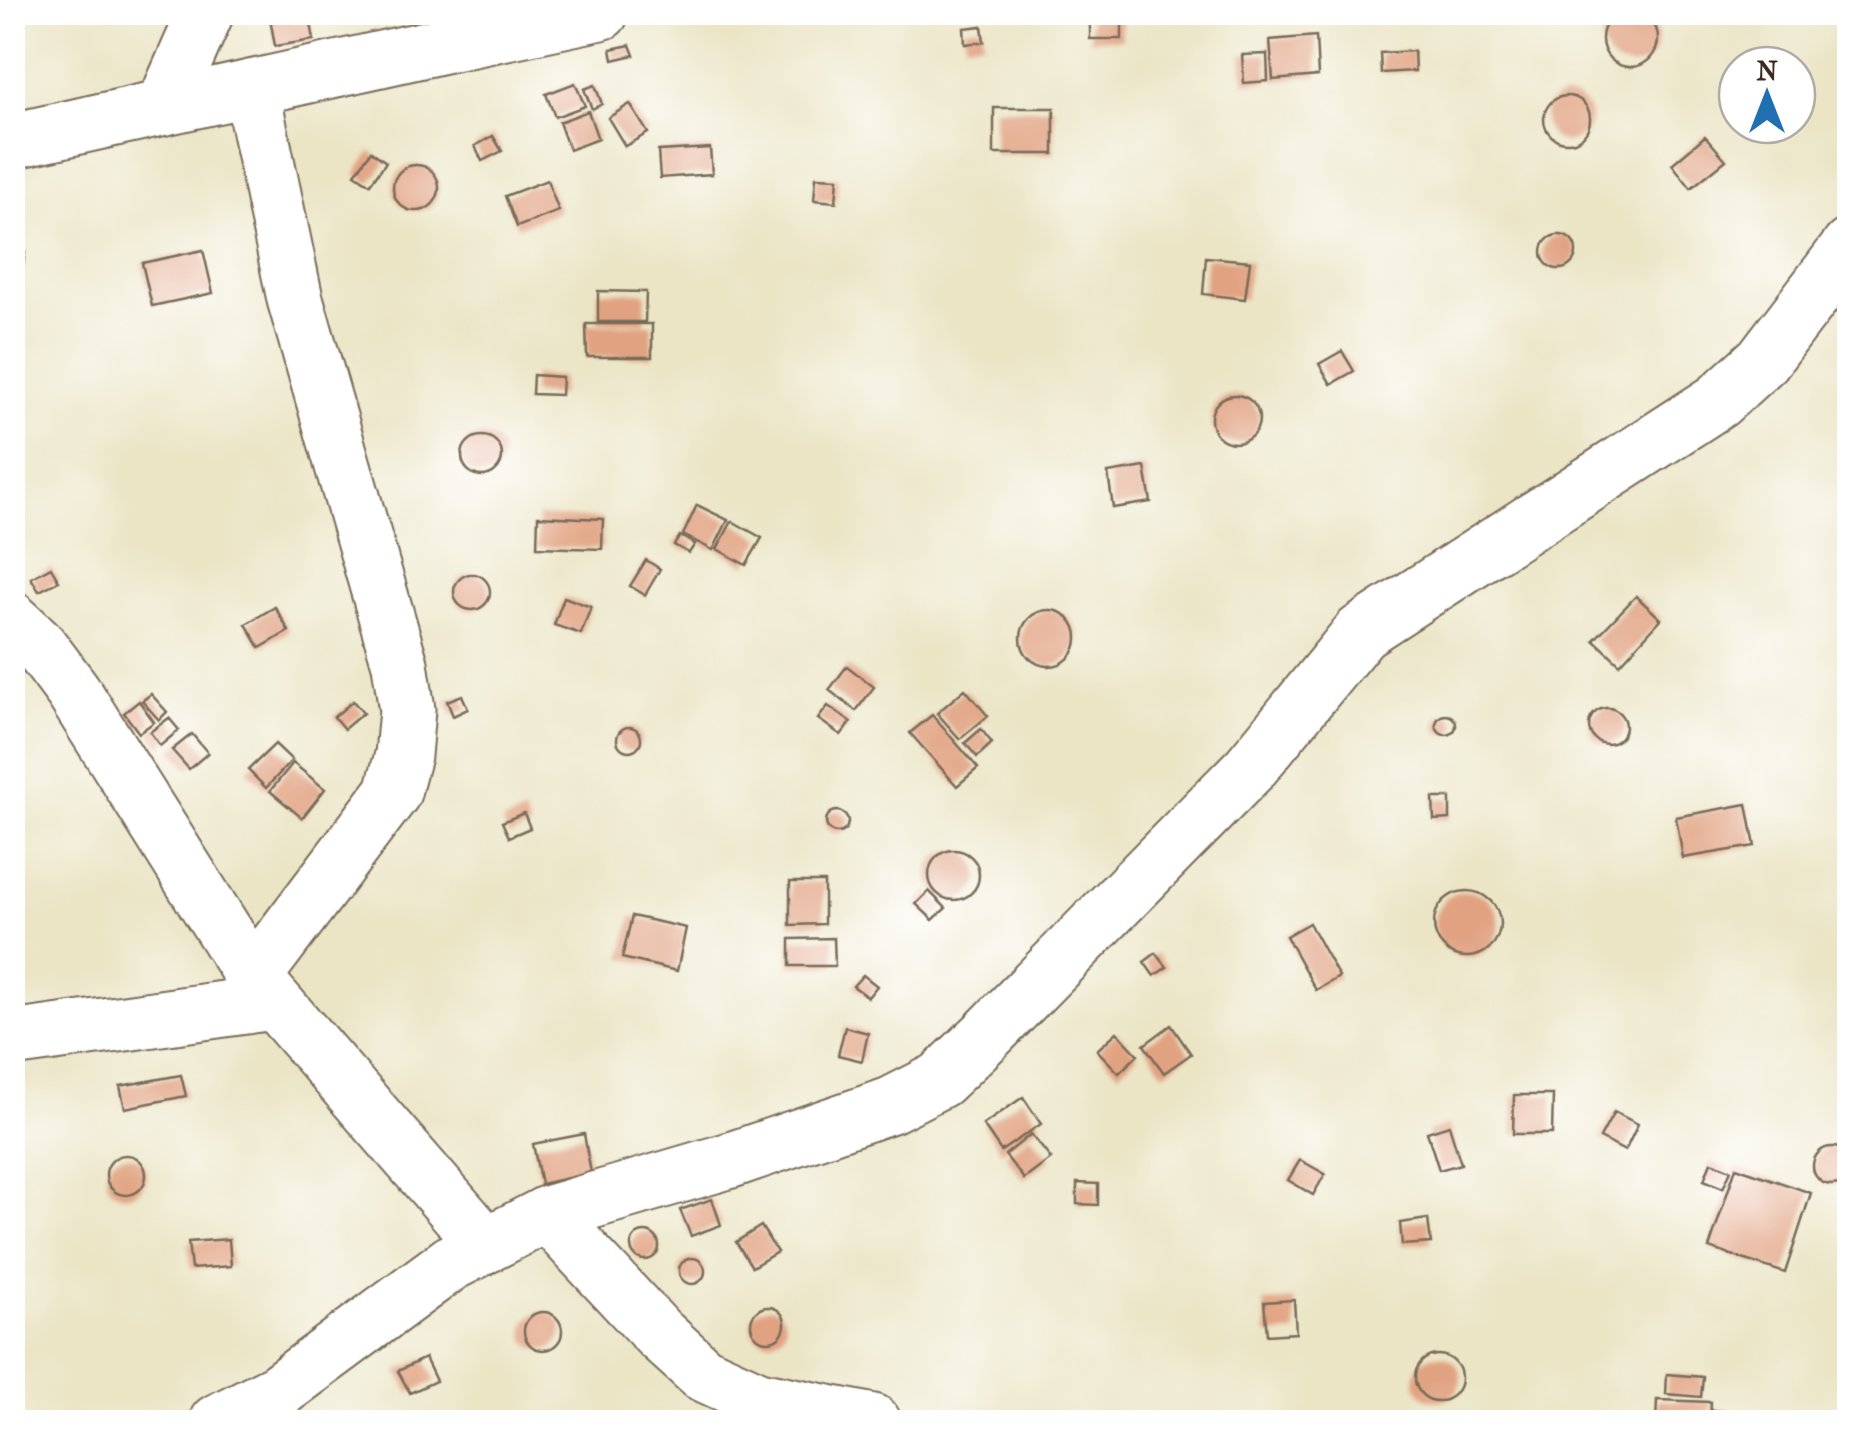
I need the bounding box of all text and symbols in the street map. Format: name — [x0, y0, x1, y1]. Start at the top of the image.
north arrow — [1717, 45, 1817, 145]
text: N — [1756, 54, 1778, 87]

